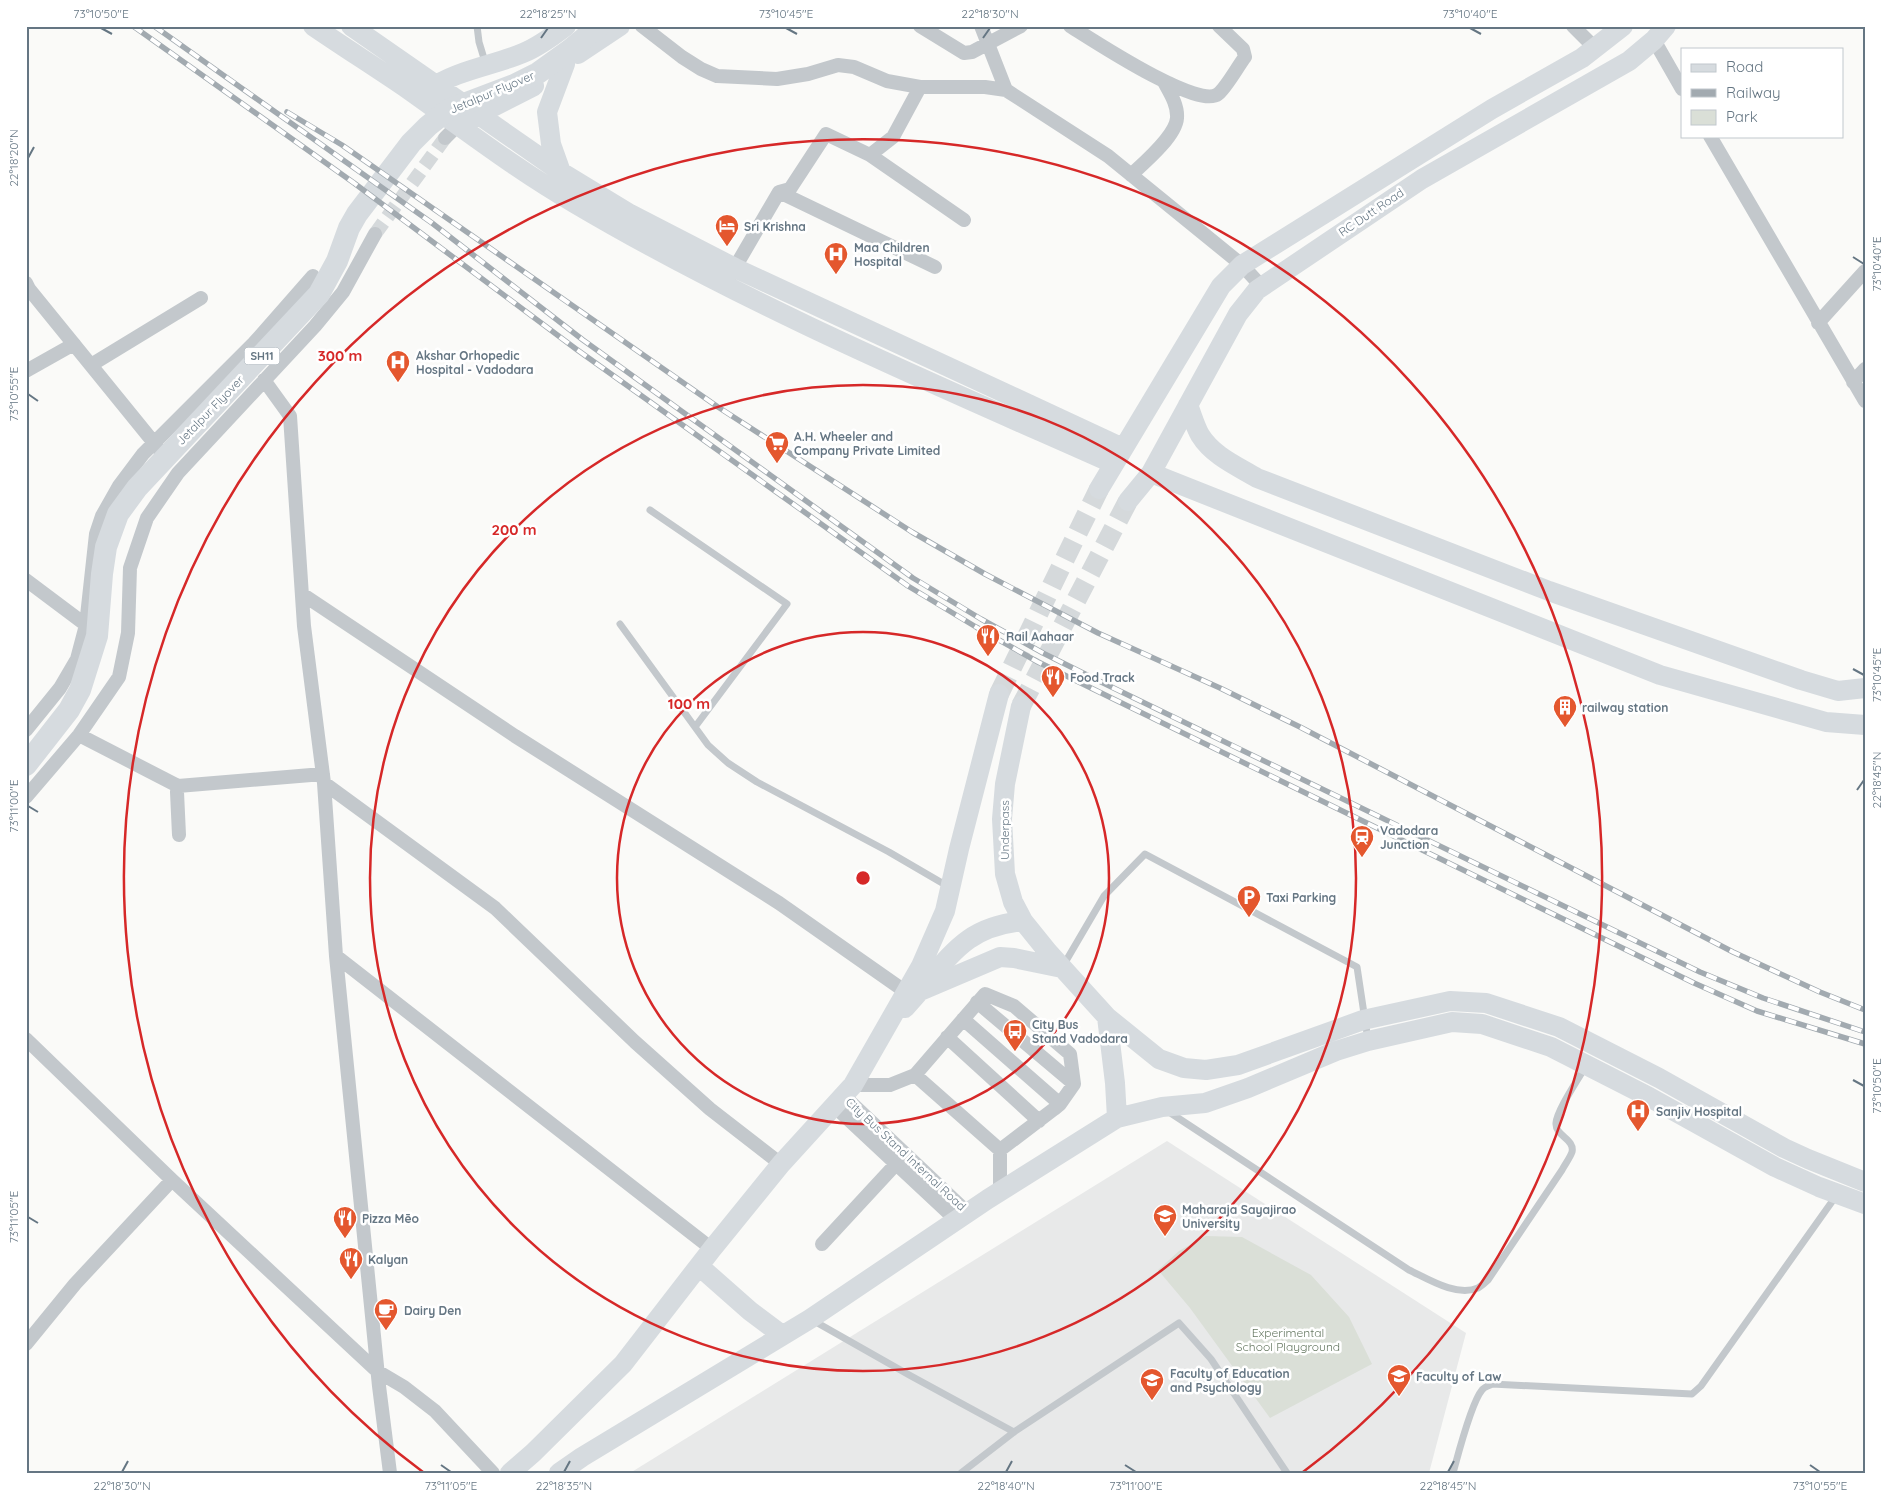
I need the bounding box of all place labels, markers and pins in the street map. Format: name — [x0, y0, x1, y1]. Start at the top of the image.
hotel icon: Sri Krishna — [714, 213, 740, 247]
place label: Sri Krishna — [744, 219, 806, 234]
place label: Maa Children Hospital — [854, 240, 930, 269]
hospital icon: Maa Children Hospital — [823, 241, 849, 275]
place label: Akshar Orhopedic Hospital - Vadodara — [416, 348, 534, 377]
hospital icon: Akshar Orhopedic Hospital - Vadodara — [385, 349, 411, 383]
place label: A.H. Wheeler and Company Private Limited — [794, 429, 940, 458]
supermarket icon: A.H. Wheeler and Company Private Limited — [764, 430, 790, 464]
restaurant icon: Rail Aahaar — [975, 623, 1001, 657]
place label: Rail Aahaar — [1006, 629, 1074, 644]
restaurant icon: Food Track — [1040, 664, 1066, 698]
place label: Food Track — [1070, 670, 1135, 685]
building icon: railway station — [1552, 694, 1578, 728]
place label: railway station — [1582, 700, 1668, 715]
place label: Vadodara Junction — [1380, 823, 1438, 852]
station icon: Vadodara Junction — [1349, 824, 1375, 858]
centre of rings — [854, 869, 872, 887]
parking icon: Taxi Parking — [1236, 884, 1262, 918]
place label: Taxi Parking — [1266, 890, 1336, 905]
place label: City Bus Stand Vadodara — [1032, 1017, 1128, 1046]
bus stop icon: City Bus Stand Vadodara — [1002, 1018, 1028, 1052]
hospital icon: Sanjiv Hospital — [1625, 1098, 1651, 1132]
place label: Sanjiv Hospital — [1656, 1104, 1742, 1119]
place label: Maharaja Sayajirao University — [1182, 1202, 1297, 1231]
school or university icon: Maharaja Sayajirao University — [1152, 1203, 1178, 1237]
restaurant icon: Pizza Mēo — [332, 1205, 358, 1239]
place label: Pizza Mēo — [362, 1211, 419, 1226]
restaurant icon: Kalyan — [338, 1246, 364, 1280]
place label: Kalyan — [368, 1252, 408, 1267]
cafe icon: Dairy Den — [373, 1297, 399, 1331]
place label: Dairy Den — [404, 1303, 461, 1318]
school or university icon: Faculty of Law — [1386, 1363, 1412, 1397]
place label: Faculty of Education and Psychology — [1170, 1366, 1290, 1395]
school or university icon: Faculty of Education and Psychology — [1139, 1367, 1165, 1401]
place label: Faculty of Law — [1416, 1369, 1501, 1384]

